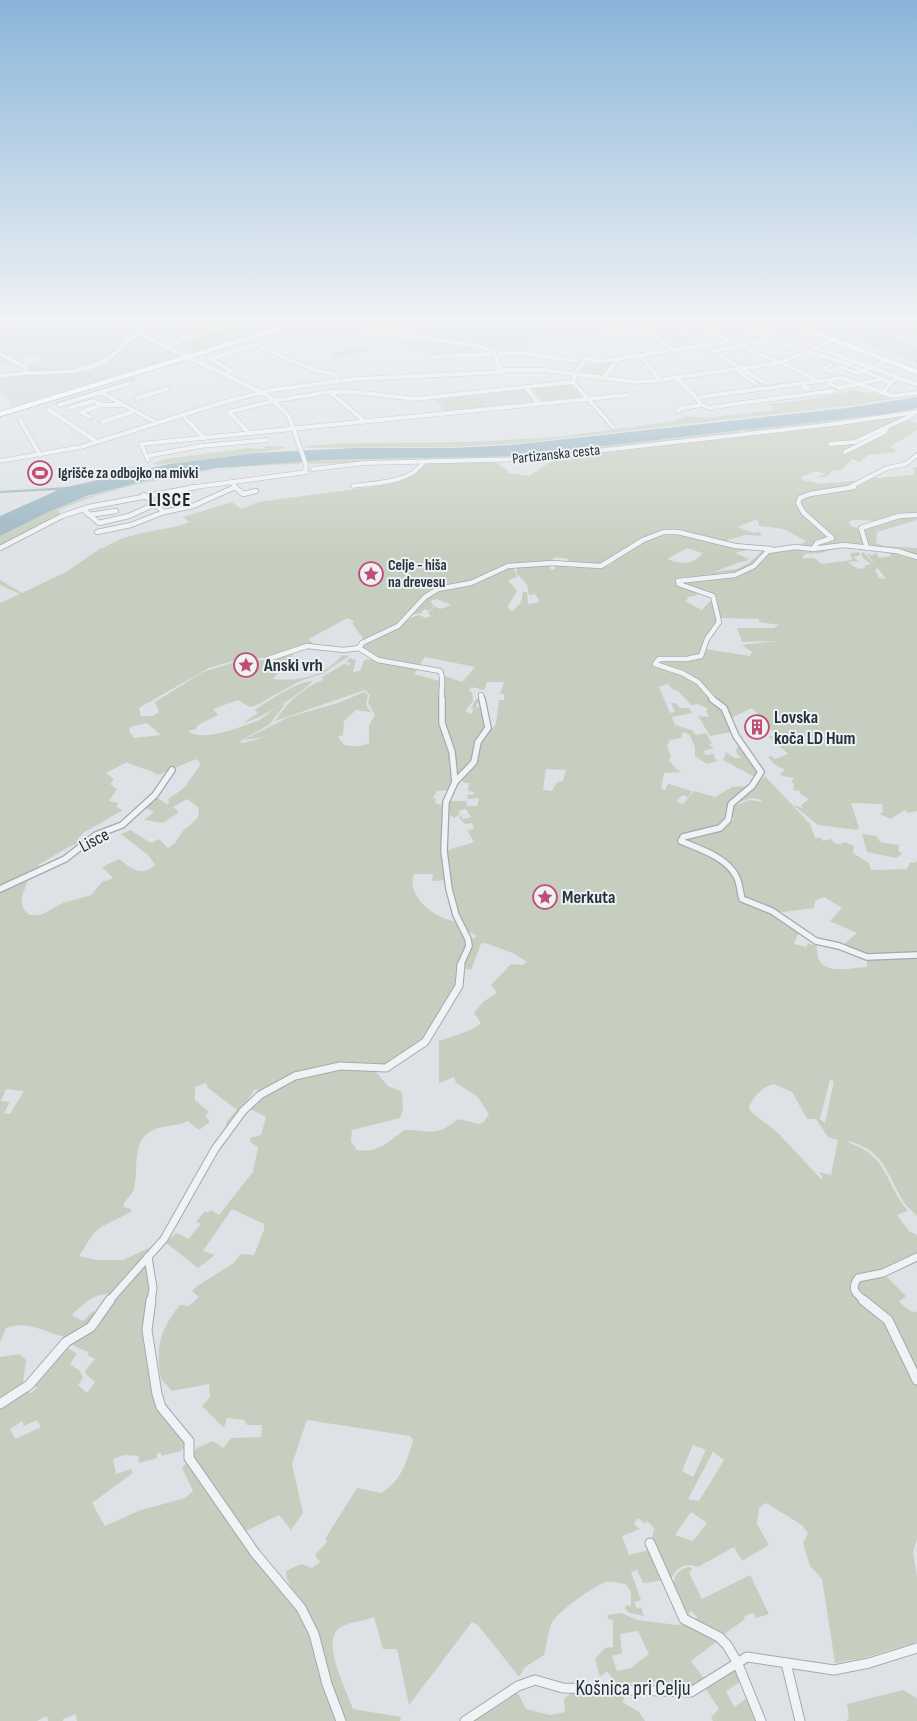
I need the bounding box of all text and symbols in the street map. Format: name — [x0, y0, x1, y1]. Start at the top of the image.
street label: Partizanska cesta — [511, 440, 601, 469]
sports icon: Igrišče za odbojko na mivki — [27, 460, 53, 486]
place label: Igrišče za odbojko na mivki — [58, 464, 198, 483]
district label: LISCE — [148, 489, 192, 512]
place label: Celje - hiša na drevesu — [388, 556, 447, 592]
place icon: Celje - hiša na drevesu — [358, 561, 384, 587]
place icon: Anski vrh — [233, 652, 259, 678]
place label: Anski vrh — [263, 655, 323, 676]
place label: Lovska koča LD Hum — [774, 707, 855, 749]
building icon: Lovska koča LD Hum — [744, 714, 770, 740]
street label: Lisce — [76, 824, 113, 857]
place icon: Merkuta — [532, 884, 558, 910]
place label: Merkuta — [562, 887, 615, 908]
street label: Košnica pri Celju — [575, 1676, 691, 1701]

